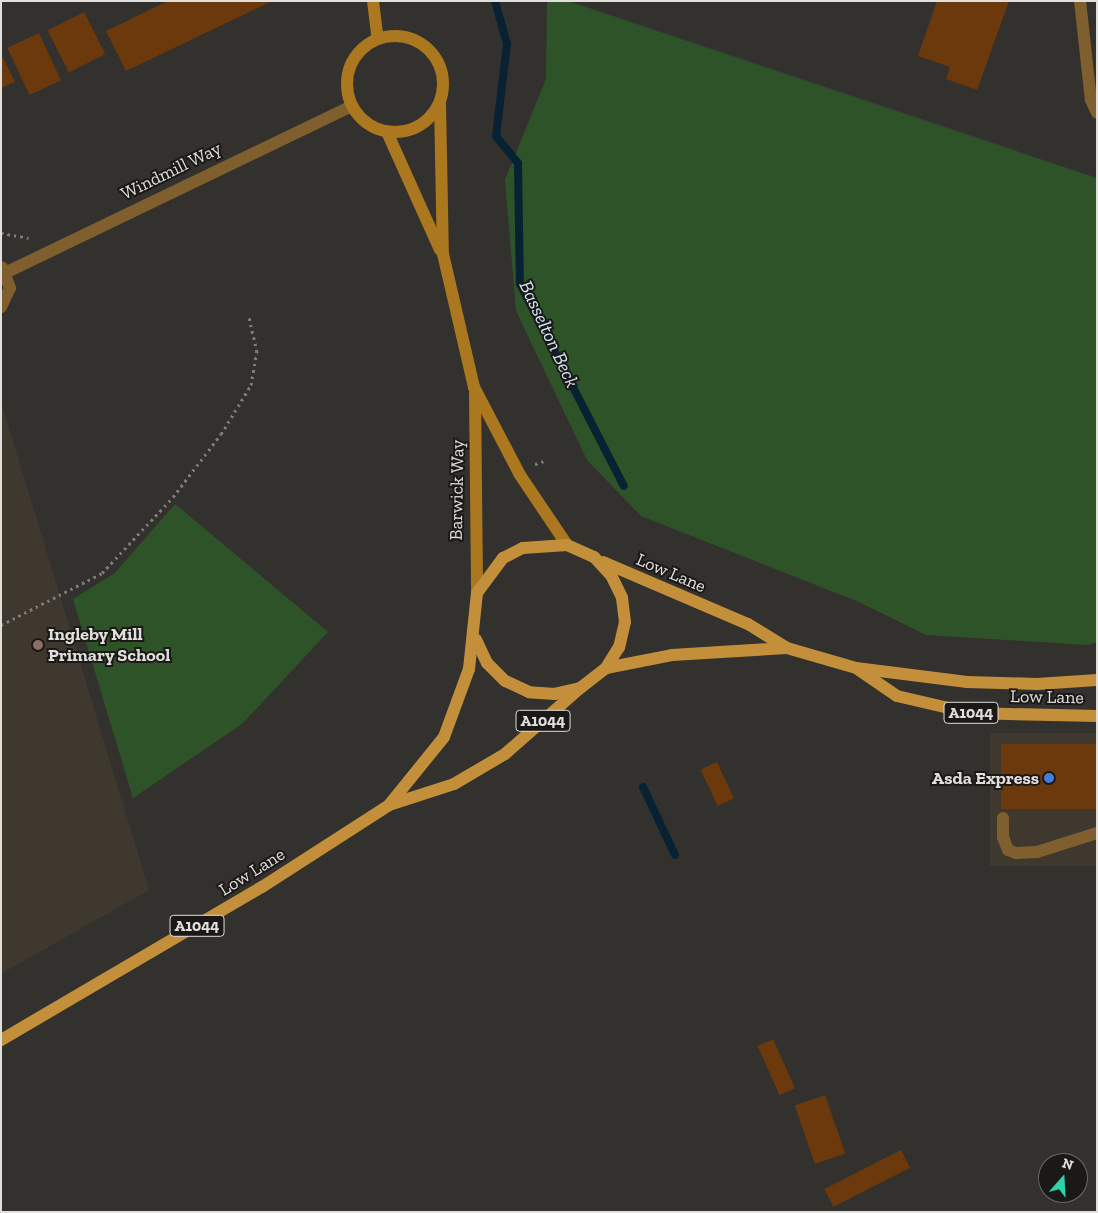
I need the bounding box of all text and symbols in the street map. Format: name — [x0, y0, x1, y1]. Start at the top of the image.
street label: Windmill Way — [117, 137, 225, 205]
water label: Basselton Beck — [514, 277, 584, 391]
street label: Barwick Way — [445, 439, 469, 541]
street label: Low Lane — [633, 549, 709, 597]
place label: Ingleby Mill Primary School — [48, 624, 171, 666]
marker: Ingleby Mill Primary School — [32, 639, 44, 651]
street label: Low Lane — [1010, 686, 1084, 708]
road number: A1044 — [944, 700, 998, 726]
road number: A1044 — [516, 708, 570, 734]
place label: Asda Express — [932, 767, 1039, 789]
marker: Asda Express — [1043, 772, 1055, 784]
street label: Low Lane — [215, 843, 289, 901]
road number: A1044 — [170, 912, 224, 939]
north arrow — [1038, 1153, 1088, 1203]
text: N — [1060, 1155, 1076, 1174]

